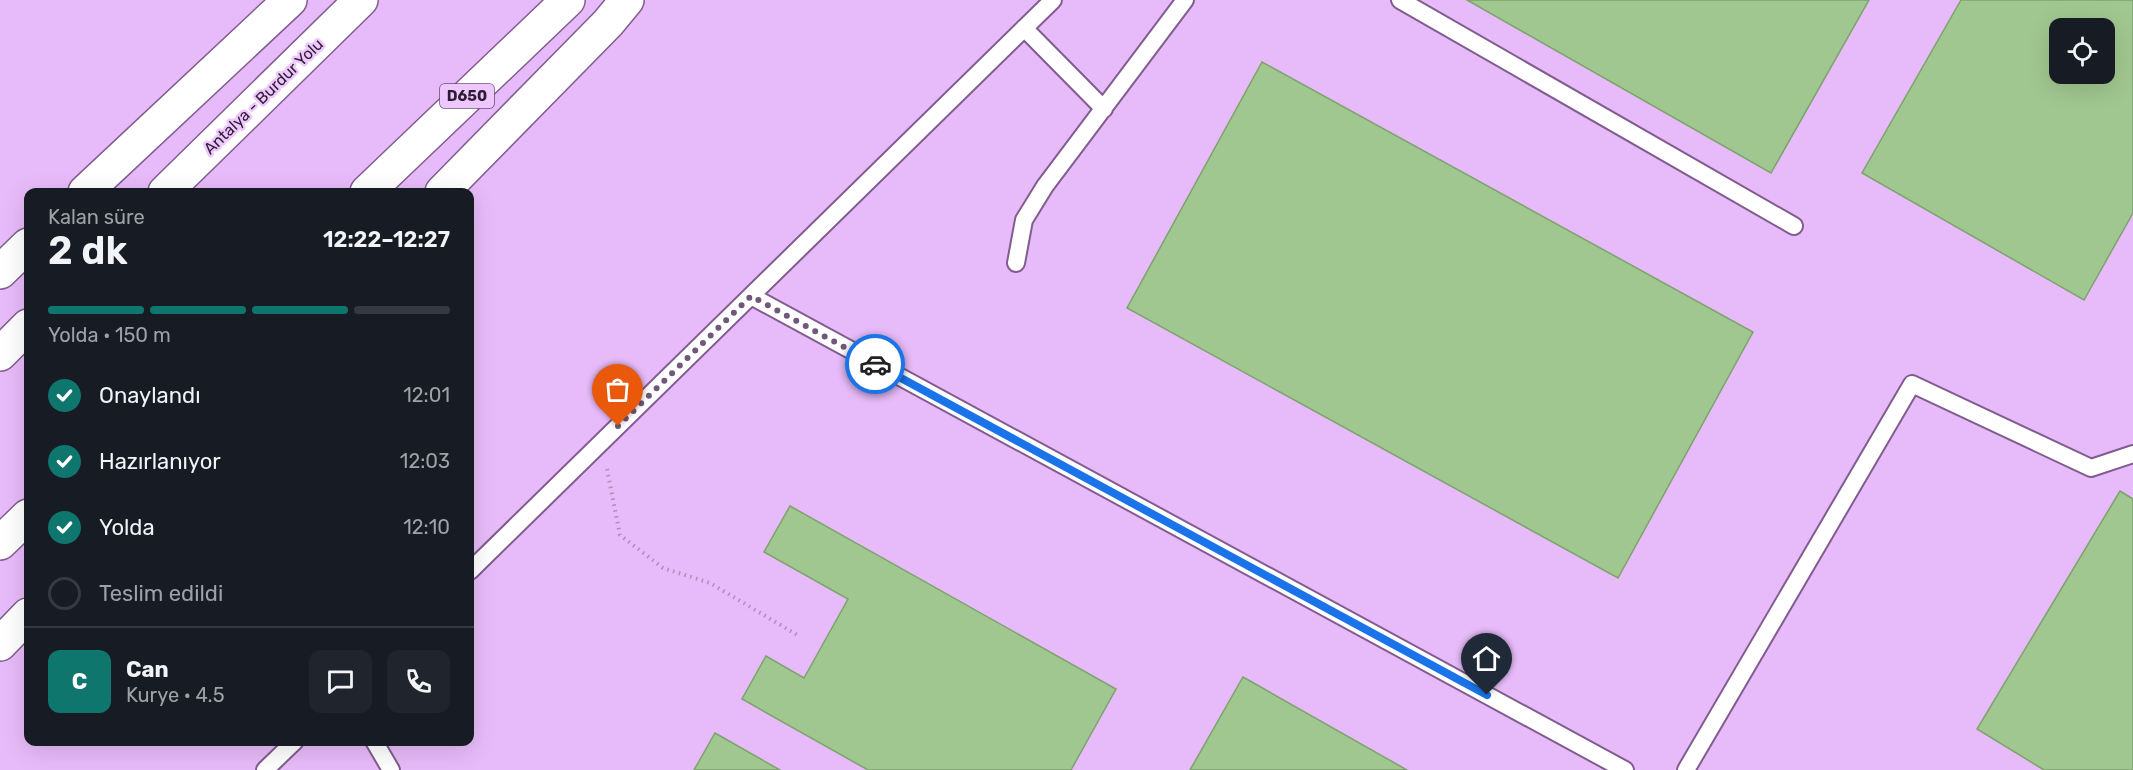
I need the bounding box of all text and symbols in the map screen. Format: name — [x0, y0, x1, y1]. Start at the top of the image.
map controls — [2049, 18, 2115, 84]
button: locate — [2049, 18, 2115, 84]
street label: Antalya - Burdur Yolu — [200, 34, 327, 158]
road number: D650 — [440, 84, 494, 108]
text: Kalan süre — [48, 205, 145, 229]
text: 12:22–12:27 — [323, 226, 450, 253]
text: 2 dk — [48, 228, 128, 274]
text: Yolda · 150 m — [48, 323, 171, 347]
courier — [845, 334, 905, 394]
icon: car — [859, 348, 892, 381]
pin — [592, 364, 643, 426]
icon: bag — [601, 373, 634, 406]
icon: check — [48, 379, 81, 412]
text: Onaylandı — [99, 382, 201, 409]
text: 12:01 — [403, 383, 450, 407]
icon: check — [48, 445, 81, 478]
text: Hazırlanıyor — [99, 448, 221, 475]
text: 12:03 — [400, 449, 450, 473]
icon: check — [48, 511, 81, 544]
text: Yolda — [99, 514, 155, 541]
text: 12:10 — [403, 515, 450, 539]
text: Teslim edildi — [99, 580, 223, 607]
pin — [1461, 633, 1512, 695]
icon: home — [1470, 642, 1503, 675]
button: chat — [309, 650, 372, 713]
button: phone — [387, 650, 450, 713]
text: Can — [126, 656, 169, 683]
text: C — [72, 668, 87, 695]
text: Kurye · 4.5 — [126, 683, 225, 707]

